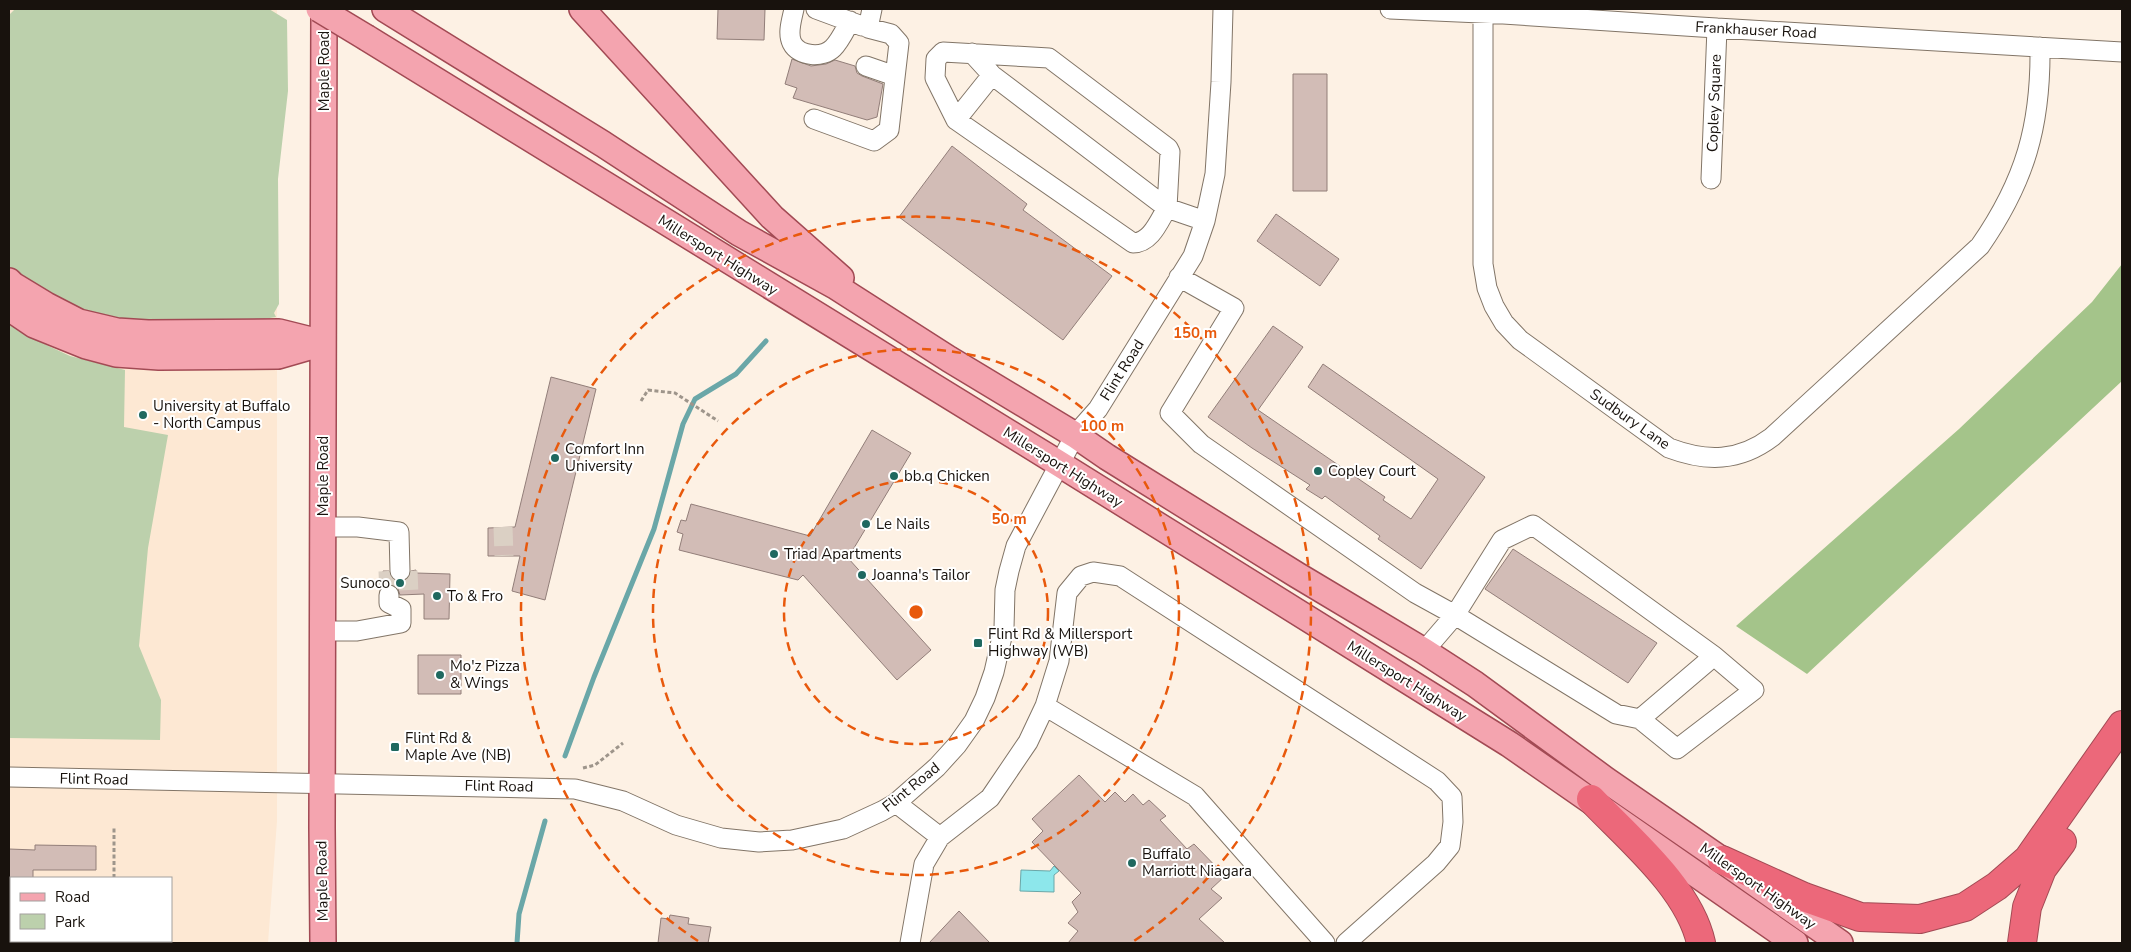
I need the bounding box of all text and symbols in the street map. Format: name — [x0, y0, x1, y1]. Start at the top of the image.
street label: Frankhauser Road — [1695, 17, 1817, 43]
street label: Maple Road — [314, 31, 334, 111]
street label: Copley Square — [1702, 54, 1726, 152]
street label: Millersport Highway — [654, 210, 782, 300]
text: 150 m — [1173, 323, 1217, 343]
street label: Flint Road — [1095, 336, 1149, 404]
street label: Sudbury Lane — [1586, 384, 1674, 454]
place label: University at Buffalo - North Campus — [153, 396, 290, 433]
marker: University at Buffalo - North Campus — [137, 409, 149, 421]
text: 100 m — [1080, 416, 1124, 436]
street label: Millersport Highway — [999, 422, 1127, 512]
street label: Maple Road — [313, 436, 333, 516]
place label: Comfort Inn University — [565, 439, 645, 476]
marker: Comfort Inn University — [549, 452, 561, 464]
place label: Copley Court — [1328, 461, 1417, 481]
marker: Copley Court — [1312, 465, 1324, 477]
place label: bb.q Chicken — [904, 466, 990, 486]
marker: bb.q Chicken — [888, 470, 900, 482]
text: 50 m — [991, 509, 1027, 529]
place label: Le Nails — [876, 514, 930, 534]
marker: Le Nails — [860, 518, 872, 530]
place label: Triad Apartments — [784, 544, 902, 564]
marker: Triad Apartments — [768, 548, 780, 560]
place label: Joanna's Tailor — [871, 565, 971, 585]
marker: Joanna's Tailor — [856, 569, 868, 581]
place label: Sunoco — [340, 573, 390, 593]
marker: Sunoco — [394, 577, 406, 589]
place label: To & Fro — [447, 586, 503, 606]
marker: To & Fro — [431, 590, 443, 602]
centre of rings — [907, 603, 925, 621]
place label: Flint Rd & Millersport Highway (WB) — [988, 624, 1133, 661]
street label: Millersport Highway — [1343, 636, 1471, 726]
marker: Flint Rd & Millersport Highway (WB) — [972, 637, 984, 649]
place label: Mo'z Pizza & Wings — [450, 656, 520, 693]
marker: Mo'z Pizza & Wings — [434, 669, 446, 681]
place label: Flint Rd & Maple Ave (NB) — [405, 728, 511, 765]
marker: Flint Rd & Maple Ave (NB) — [389, 741, 401, 753]
street label: Flint Road — [878, 758, 944, 816]
street label: Flint Road — [59, 768, 129, 790]
street label: Flint Road — [464, 775, 534, 797]
street label: Millersport Highway — [1696, 838, 1820, 934]
street label: Maple Road — [311, 841, 333, 921]
place label: Buffalo Marriott Niagara — [1142, 844, 1252, 881]
marker: Buffalo Marriott Niagara — [1126, 857, 1138, 869]
legend — [10, 877, 172, 942]
text: Road — [55, 887, 90, 907]
text: Park — [55, 912, 85, 932]

